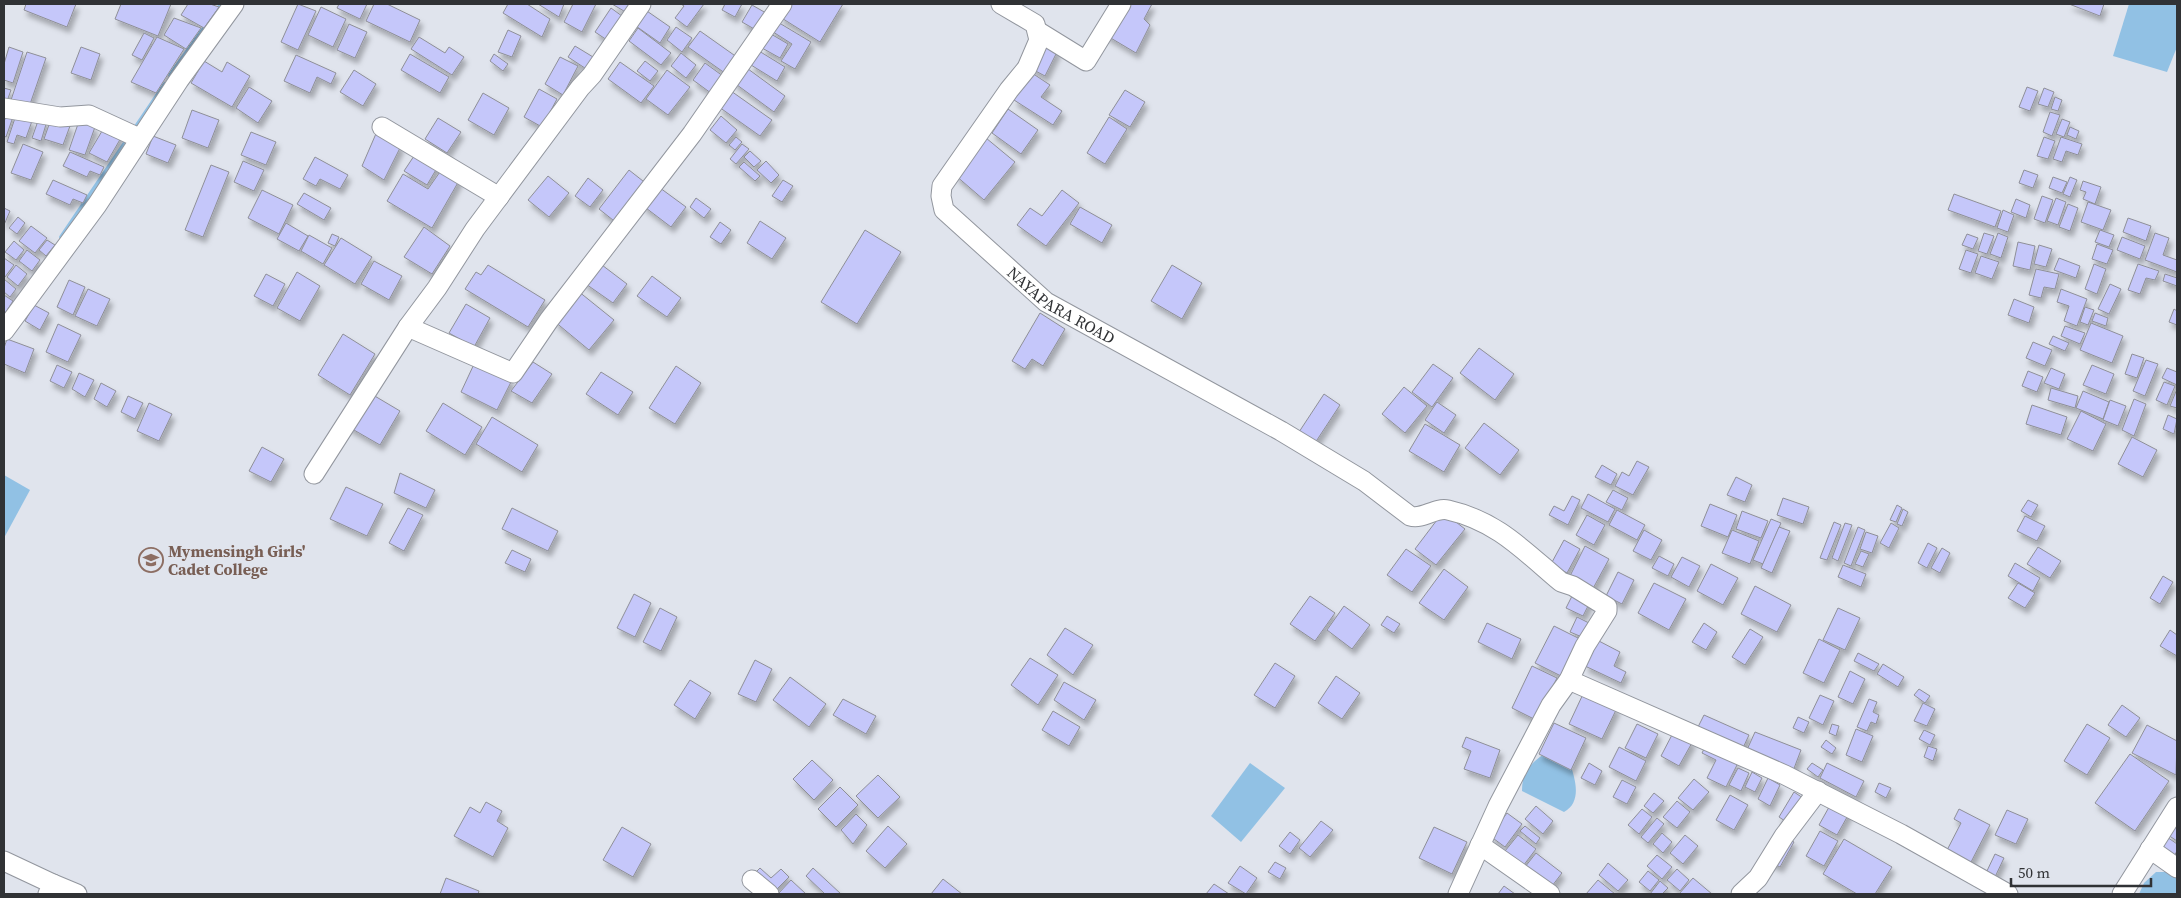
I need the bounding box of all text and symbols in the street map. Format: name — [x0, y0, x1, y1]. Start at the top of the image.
street label: NAYAPARA ROAD — [1003, 261, 1119, 349]
place label: Mymensingh Girls' Cadet College — [168, 540, 306, 580]
school or university icon: Mymensingh Girls' Cadet College — [138, 547, 164, 573]
scale bar — [2011, 856, 2151, 888]
text: 50 m — [2018, 862, 2050, 883]

